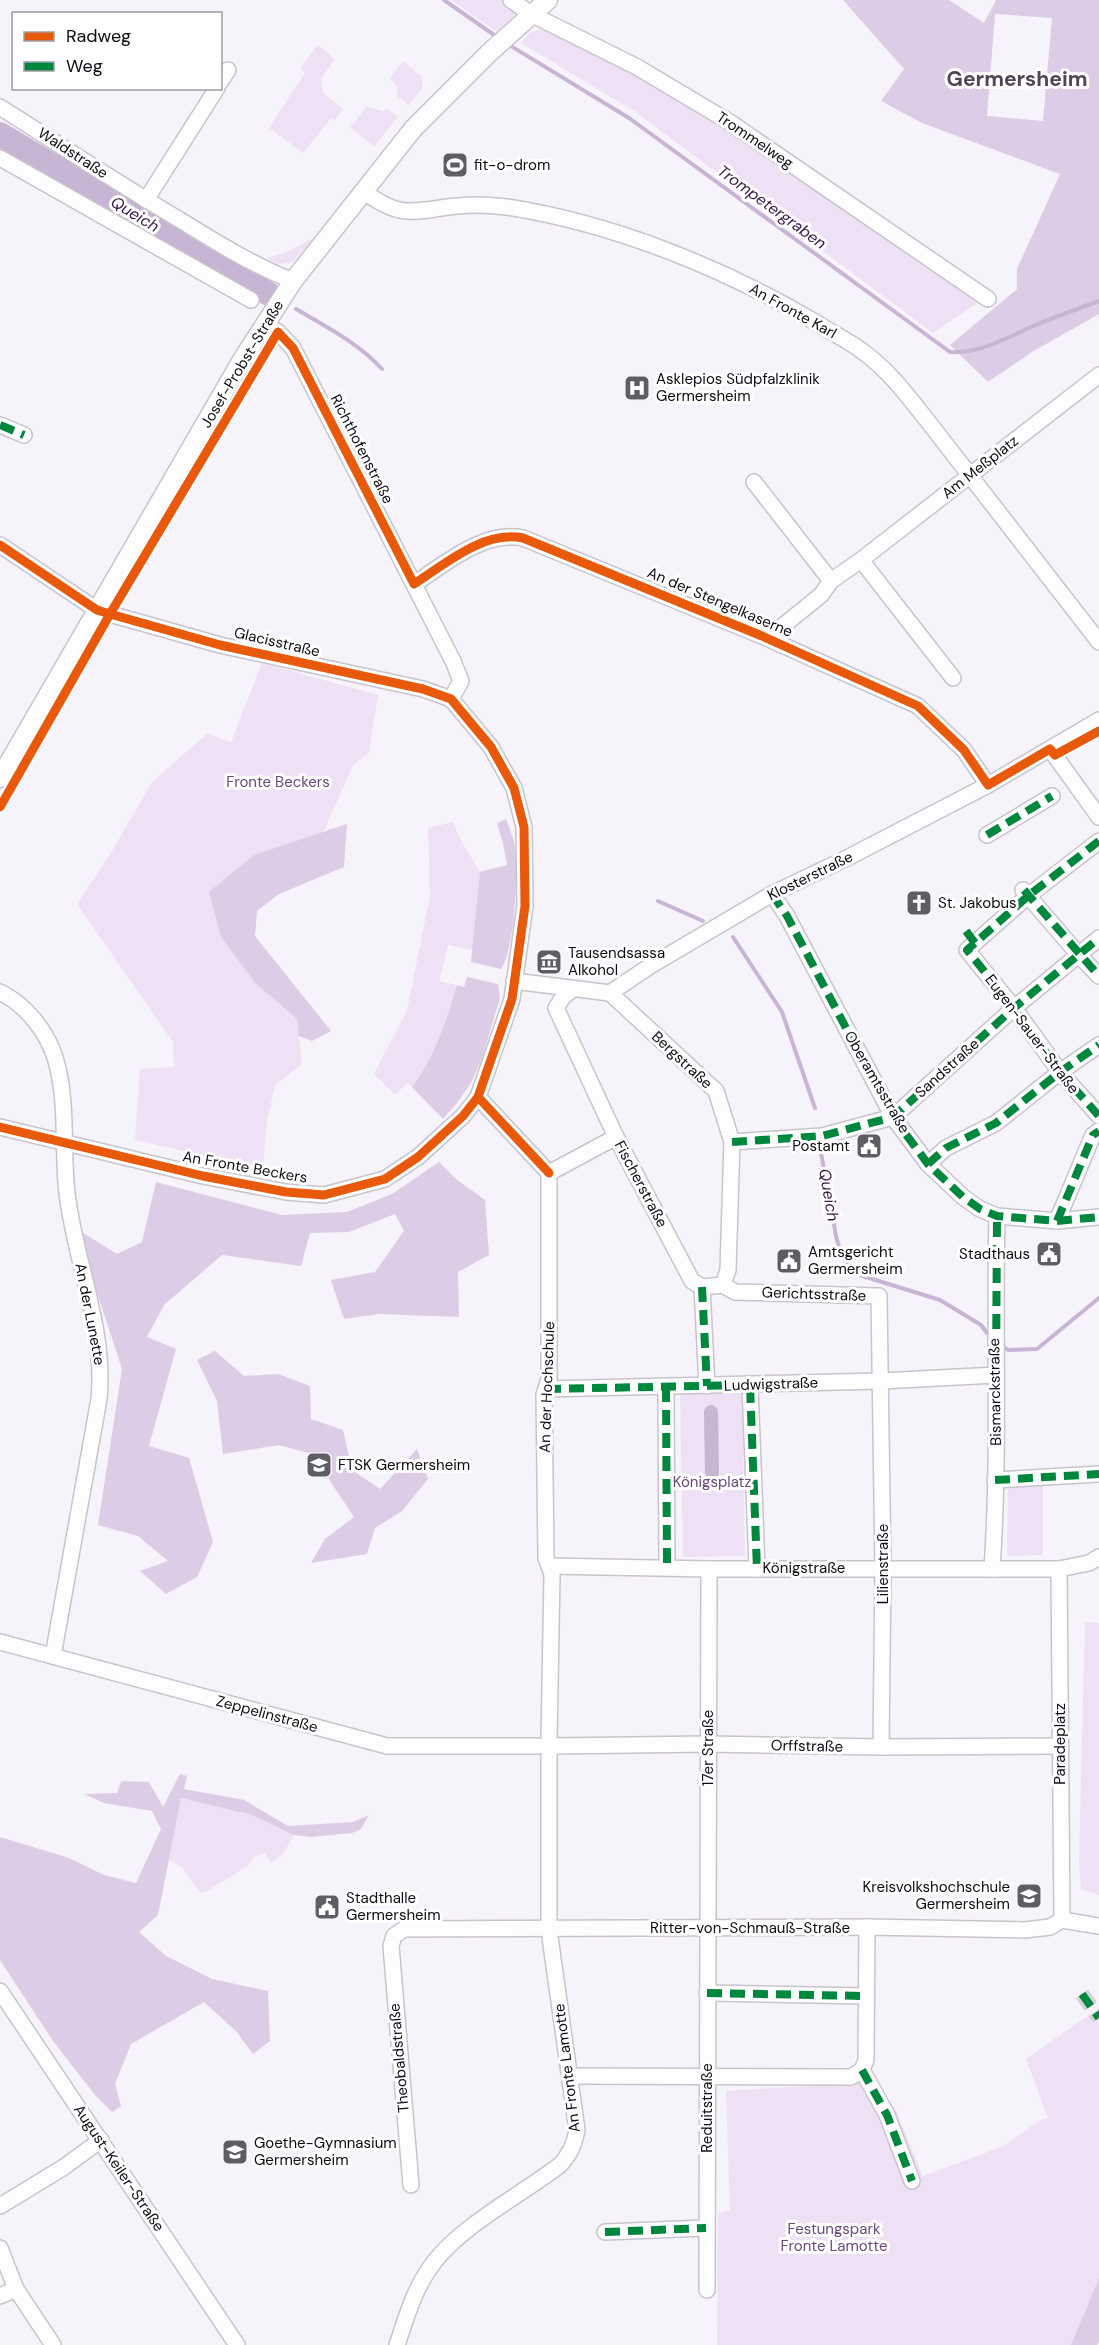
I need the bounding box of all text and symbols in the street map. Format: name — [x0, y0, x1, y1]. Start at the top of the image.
legend — [12, 12, 222, 90]
text: Radweg — [66, 24, 131, 48]
text: Weg — [66, 54, 103, 78]
district label: Germersheim — [947, 65, 1087, 93]
street label: Trommelweg — [713, 107, 797, 173]
street label: Waldstraße — [34, 123, 112, 183]
sports icon: fit-o-drom — [440, 150, 470, 180]
place label: fit-o-drom — [474, 155, 550, 175]
water label: Trompetergraben — [713, 160, 831, 254]
water label: Queich — [107, 191, 163, 237]
street label: An Fronte Karl — [746, 279, 840, 343]
street label: Josef-Probst-Straße — [196, 296, 288, 432]
place label: Asklepios Südpfalzklinik Germersheim — [656, 369, 820, 406]
hospital icon: Asklepios Südpfalzklinik Germersheim — [622, 373, 652, 403]
street label: Richthofenstraße — [326, 391, 398, 507]
street label: Am Meßplatz — [938, 431, 1022, 503]
street label: An der Stengelkaserne — [644, 562, 796, 642]
street label: Glacisstraße — [232, 622, 322, 662]
park label: Fronte Beckers — [226, 772, 330, 792]
street label: Klosterstraße — [764, 847, 856, 905]
church icon: St. Jakobus — [904, 888, 934, 918]
place label: St. Jakobus — [938, 893, 1017, 913]
place label: Tausendsassa Alkohol — [568, 943, 665, 980]
museum icon: Tausendsassa Alkohol — [534, 947, 564, 977]
street label: Eugen-Sauer-Straße — [981, 970, 1083, 1098]
street label: Bergstraße — [647, 1027, 717, 1093]
street label: Oberamtsstraße — [840, 1027, 914, 1137]
street label: Sandstraße — [911, 1034, 983, 1102]
public building icon: Postamt — [854, 1131, 884, 1161]
place label: Postamt — [792, 1136, 850, 1156]
street label: Fischerstraße — [610, 1137, 672, 1231]
street label: An Fronte Beckers — [181, 1146, 309, 1188]
water label: Queich — [814, 1167, 844, 1223]
public building icon: Stadthaus — [1034, 1239, 1064, 1269]
place label: Amtsgericht Germersheim — [808, 1242, 903, 1279]
place label: Stadthaus — [959, 1244, 1030, 1264]
public building icon: Amtsgericht Germersheim — [774, 1246, 804, 1276]
street label: An der Lunette — [70, 1261, 110, 1367]
street label: Gerichtsstraße — [761, 1282, 867, 1306]
street label: An der Hochschule — [535, 1321, 559, 1453]
street label: Bismarckstraße — [984, 1338, 1006, 1446]
street label: Ludwigstraße — [724, 1372, 818, 1396]
school or university icon: FTSK Germersheim — [304, 1450, 334, 1480]
place label: FTSK Germersheim — [338, 1455, 470, 1475]
park label: Königsplatz — [673, 1472, 751, 1492]
street label: Lilienstraße — [873, 1524, 893, 1604]
street label: Königstraße — [763, 1558, 845, 1578]
street label: Zeppelinstraße — [214, 1691, 320, 1737]
street label: Paradeplatz — [1050, 1703, 1070, 1785]
street label: 17er Straße — [698, 1710, 718, 1786]
street label: Orffstraße — [771, 1735, 843, 1757]
place label: Kreisvolkshochschule Germersheim — [862, 1877, 1010, 1914]
school or university icon: Kreisvolkshochschule Germersheim — [1014, 1881, 1044, 1911]
place label: Stadthalle Germersheim — [346, 1888, 441, 1925]
public building icon: Stadthalle Germersheim — [312, 1892, 342, 1922]
street label: Ritter-von-Schmauß-Straße — [650, 1918, 850, 1938]
street label: Theobaldstraße — [384, 2002, 414, 2114]
street label: An Fronte Lamotte — [549, 2002, 585, 2134]
street label: Reduitstraße — [697, 2063, 717, 2153]
street label: August-Keiler-Straße — [69, 2101, 169, 2235]
place label: Goethe-Gymnasium Germersheim — [254, 2133, 397, 2170]
school or university icon: Goethe-Gymnasium Germersheim — [220, 2137, 250, 2167]
park label: Festungspark Fronte Lamotte — [780, 2219, 888, 2256]

